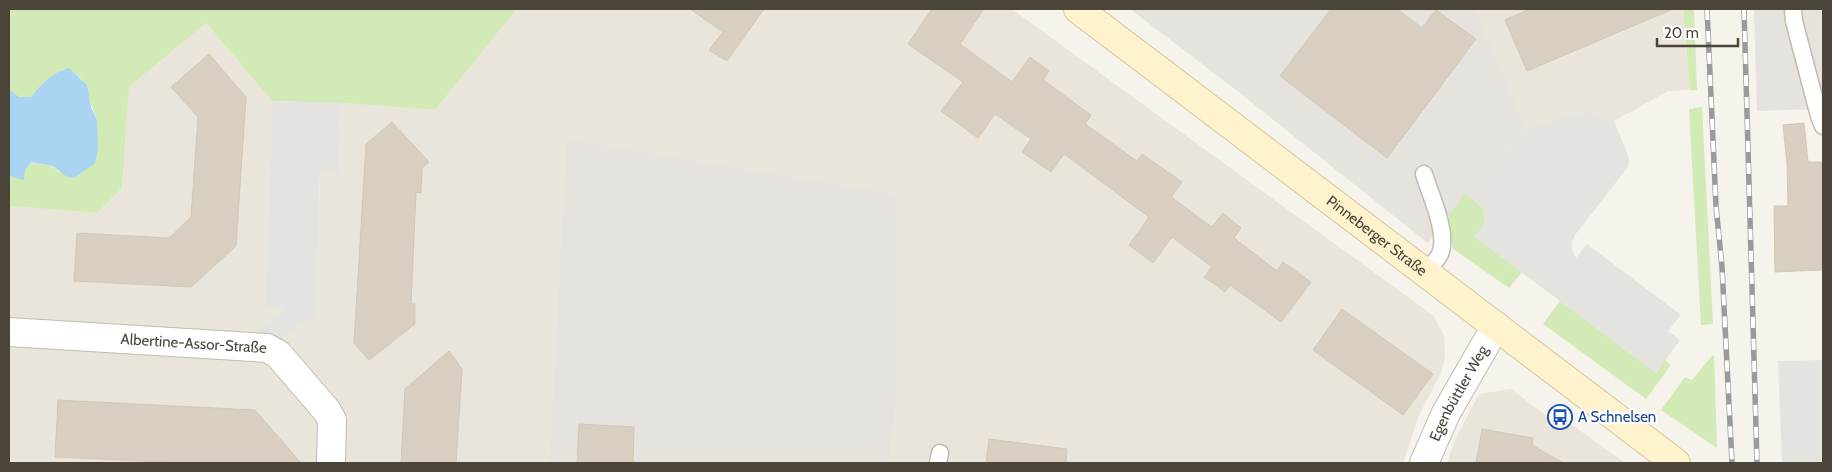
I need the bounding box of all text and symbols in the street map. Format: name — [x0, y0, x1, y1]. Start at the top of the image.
scale bar — [1657, 15, 1738, 47]
text: 20 m — [1664, 24, 1699, 42]
street label: Pinneberger Straße — [1323, 192, 1431, 280]
street label: Albertine-Assor-Straße — [120, 330, 268, 357]
street label: Egenbüttler Weg — [1426, 342, 1492, 444]
bus stop icon: A Schnelsen — [1547, 404, 1573, 430]
place label: A Schnelsen — [1578, 408, 1656, 426]

